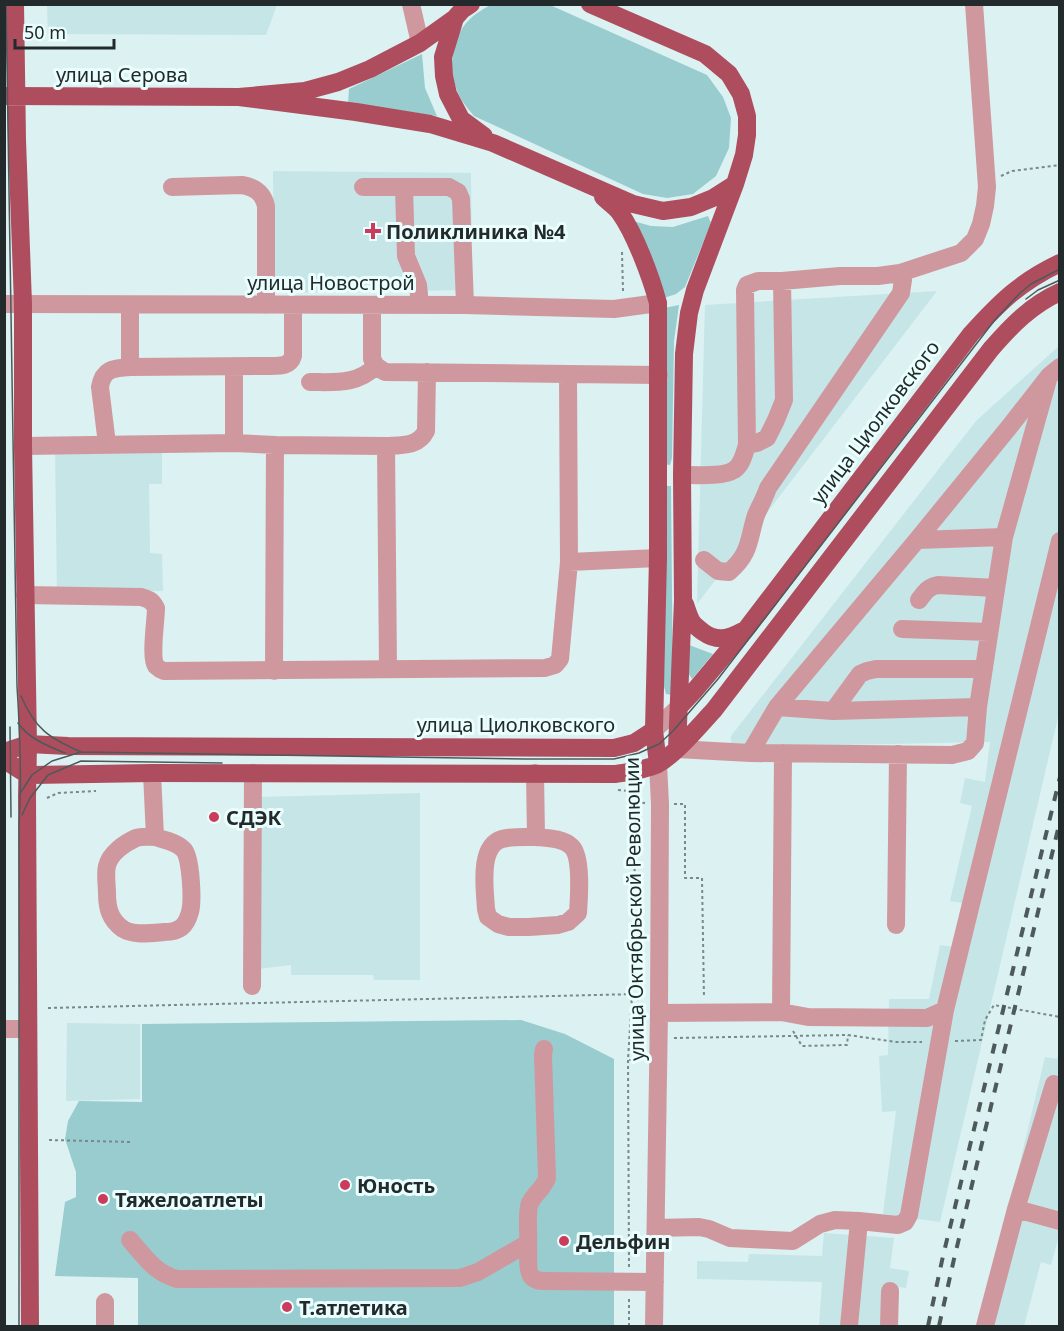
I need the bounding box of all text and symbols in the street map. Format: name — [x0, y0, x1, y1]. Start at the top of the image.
scale bar — [15, 12, 114, 50]
text: 50 m — [24, 20, 66, 44]
street label: улица Серова — [56, 61, 188, 88]
place label: Поликлиника №4 — [386, 218, 566, 245]
marker: Поликлиника №4 — [364, 222, 382, 240]
street label: улица Новострой — [247, 269, 415, 296]
street label: улица Циолковского — [804, 335, 946, 509]
street label: улица Циолковского — [417, 711, 615, 738]
street label: улица Октябрьской Революции — [618, 757, 650, 1061]
place label: СДЭК — [226, 804, 282, 831]
marker: СДЭК — [207, 810, 221, 824]
place label: Юность — [357, 1172, 435, 1199]
marker: Юность — [338, 1178, 352, 1192]
place label: Тяжелоатлеты — [115, 1186, 264, 1213]
marker: Тяжелоатлеты — [96, 1192, 110, 1206]
place label: Дельфин — [576, 1228, 670, 1255]
marker: Дельфин — [557, 1234, 571, 1248]
place label: Т.атлетика — [299, 1294, 408, 1321]
marker: Т.атлетика — [280, 1300, 294, 1314]

